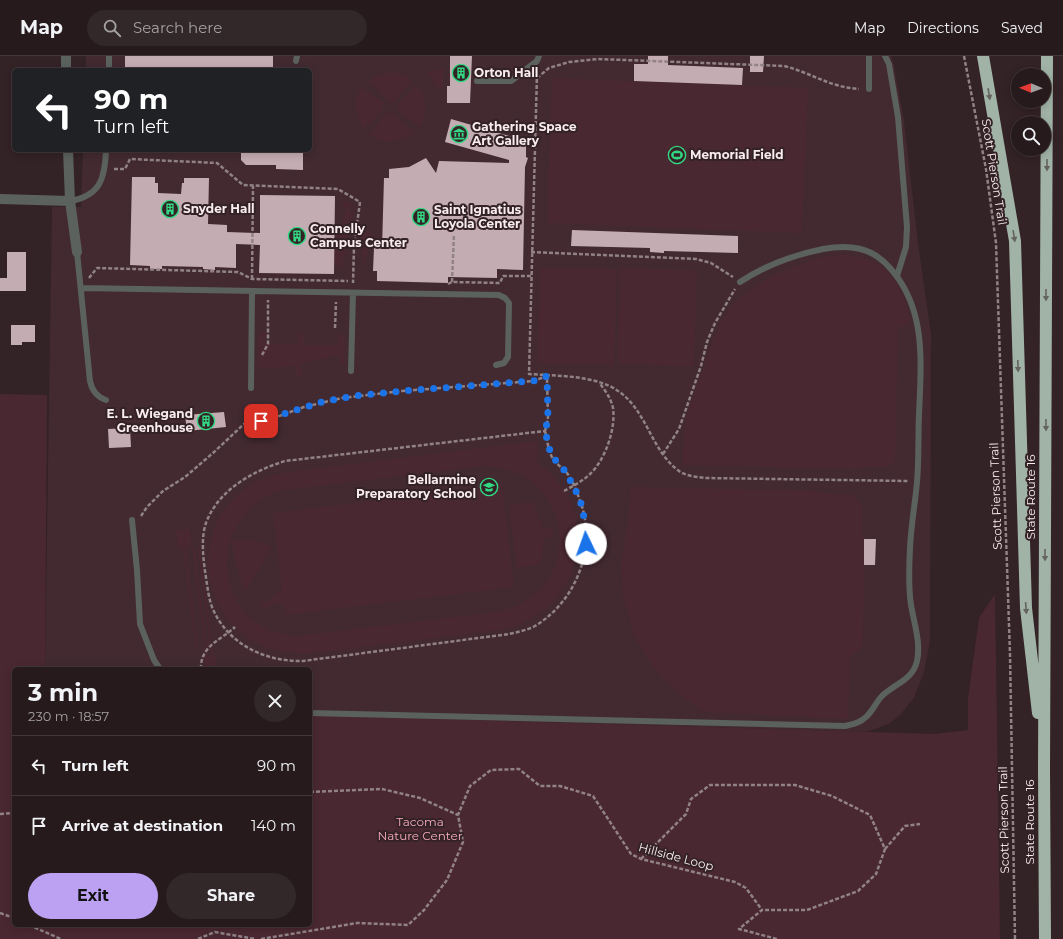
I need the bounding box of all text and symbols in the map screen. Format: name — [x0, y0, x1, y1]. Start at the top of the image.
search box — [87, 10, 367, 46]
text: Map — [20, 16, 63, 39]
icon: search — [101, 17, 123, 39]
text: Search here — [133, 18, 222, 37]
text: Map — [854, 19, 885, 37]
text: Directions — [907, 19, 979, 37]
text: Saved — [1001, 19, 1043, 37]
building icon: Orton Hall — [451, 63, 471, 83]
place label: Orton Hall — [474, 65, 538, 80]
north arrow — [1011, 68, 1051, 108]
map controls — [1011, 68, 1051, 156]
text: 90 m — [94, 82, 168, 116]
icon: left — [28, 84, 80, 136]
one-way arrow — [987, 88, 993, 101]
text: Turn left — [94, 116, 169, 138]
button: search — [1011, 116, 1051, 156]
street label: Scott Pierson Trail — [979, 118, 1010, 226]
place label: Gathering Space Art Gallery — [471, 119, 577, 148]
museum icon: Gathering Space Art Gallery — [449, 124, 469, 144]
sports icon: Memorial Field — [667, 145, 687, 165]
place label: Memorial Field — [690, 147, 783, 162]
one-way arrow — [1044, 159, 1050, 172]
building icon: Snyder Hall — [160, 199, 180, 219]
place label: Snyder Hall — [183, 201, 255, 216]
place label: Saint Ignatius Loyola Center — [434, 202, 522, 231]
building icon: Saint Ignatius Loyola Center — [411, 207, 431, 227]
place label: Connelly Campus Center — [310, 221, 407, 250]
building icon: Connelly Campus Center — [287, 226, 307, 246]
one-way arrow — [1011, 230, 1017, 243]
one-way arrow — [1043, 289, 1049, 302]
one-way arrow — [1015, 360, 1022, 372]
pin — [244, 404, 278, 438]
place label: E. L. Wiegand Greenhouse — [107, 406, 193, 435]
icon: arrive — [250, 410, 272, 432]
building icon: E. L. Wiegand Greenhouse — [196, 411, 216, 431]
one-way arrow — [1043, 419, 1049, 432]
street label: Scott Pierson Trail — [986, 442, 1005, 550]
street label: State Route 16 — [1023, 454, 1038, 540]
place label: Bellarmine Preparatory School — [356, 472, 476, 501]
school or university icon: Bellarmine Preparatory School — [479, 477, 499, 497]
position arrow — [565, 523, 607, 565]
one-way arrow — [1042, 549, 1048, 562]
one-way arrow — [1022, 602, 1029, 614]
text: 3 min — [28, 678, 98, 707]
button: close — [254, 680, 296, 722]
text: 230 m · 18:57 — [28, 708, 109, 724]
icon: left — [28, 755, 50, 777]
text: Turn left — [62, 756, 129, 775]
text: 90 m — [257, 756, 296, 775]
street label: Scott Pierson Trail — [995, 766, 1012, 874]
street label: State Route 16 — [1022, 779, 1037, 865]
park label: Tacoma Nature Center — [377, 814, 463, 843]
icon: arrive — [28, 815, 50, 837]
text: Arrive at destination — [62, 816, 223, 835]
text: 140 m — [251, 816, 296, 835]
street label: Hillside Loop — [637, 839, 715, 874]
button: Exit — [28, 873, 158, 919]
button: Share — [166, 873, 296, 919]

